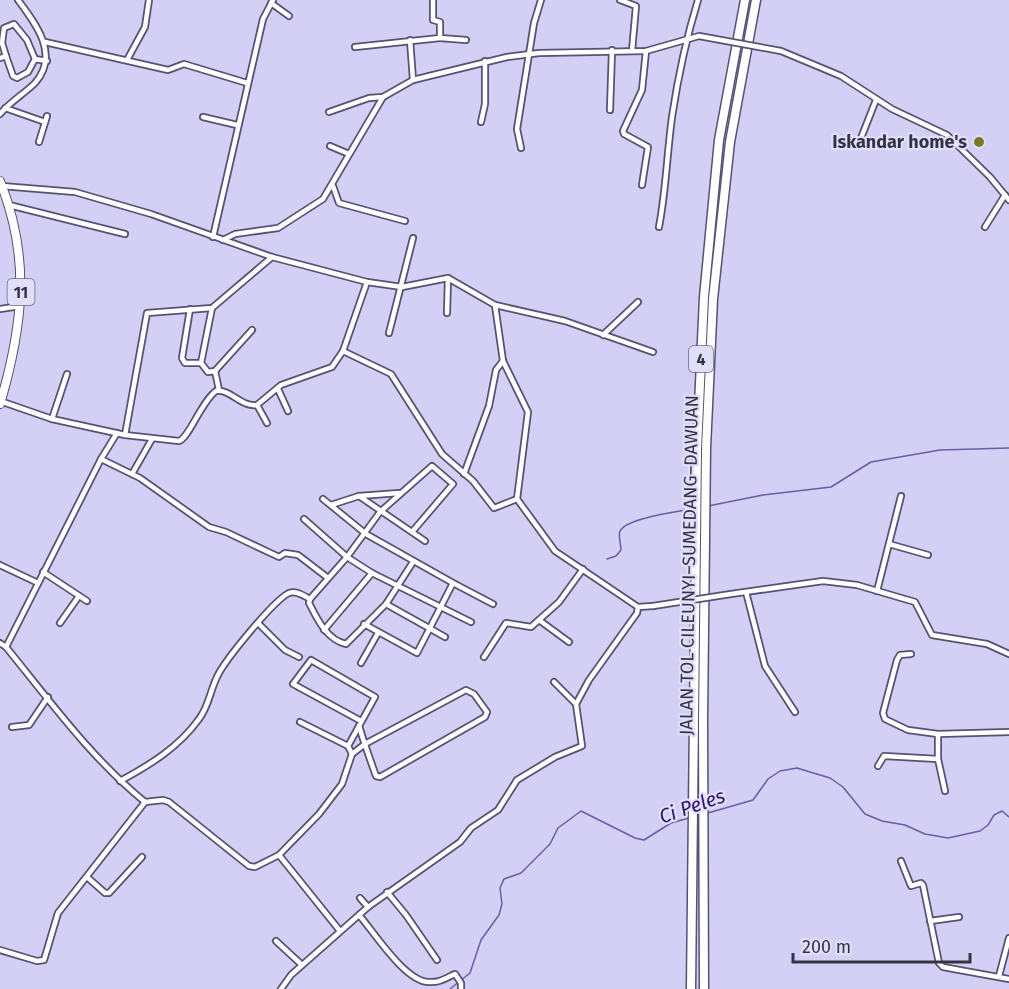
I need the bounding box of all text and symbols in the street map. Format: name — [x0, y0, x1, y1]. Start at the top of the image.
place label: Iskandar home's — [832, 131, 967, 153]
marker: Iskandar home's — [972, 135, 986, 149]
road number: 11 — [8, 279, 34, 305]
road number: 4 — [689, 346, 713, 372]
street label: JALAN TOL CILEUNYI–SUMEDANG–DAWUAN — [675, 395, 703, 735]
water label: Ci Peles — [656, 784, 728, 828]
scale bar — [793, 926, 970, 964]
text: 200 m — [802, 936, 851, 958]

